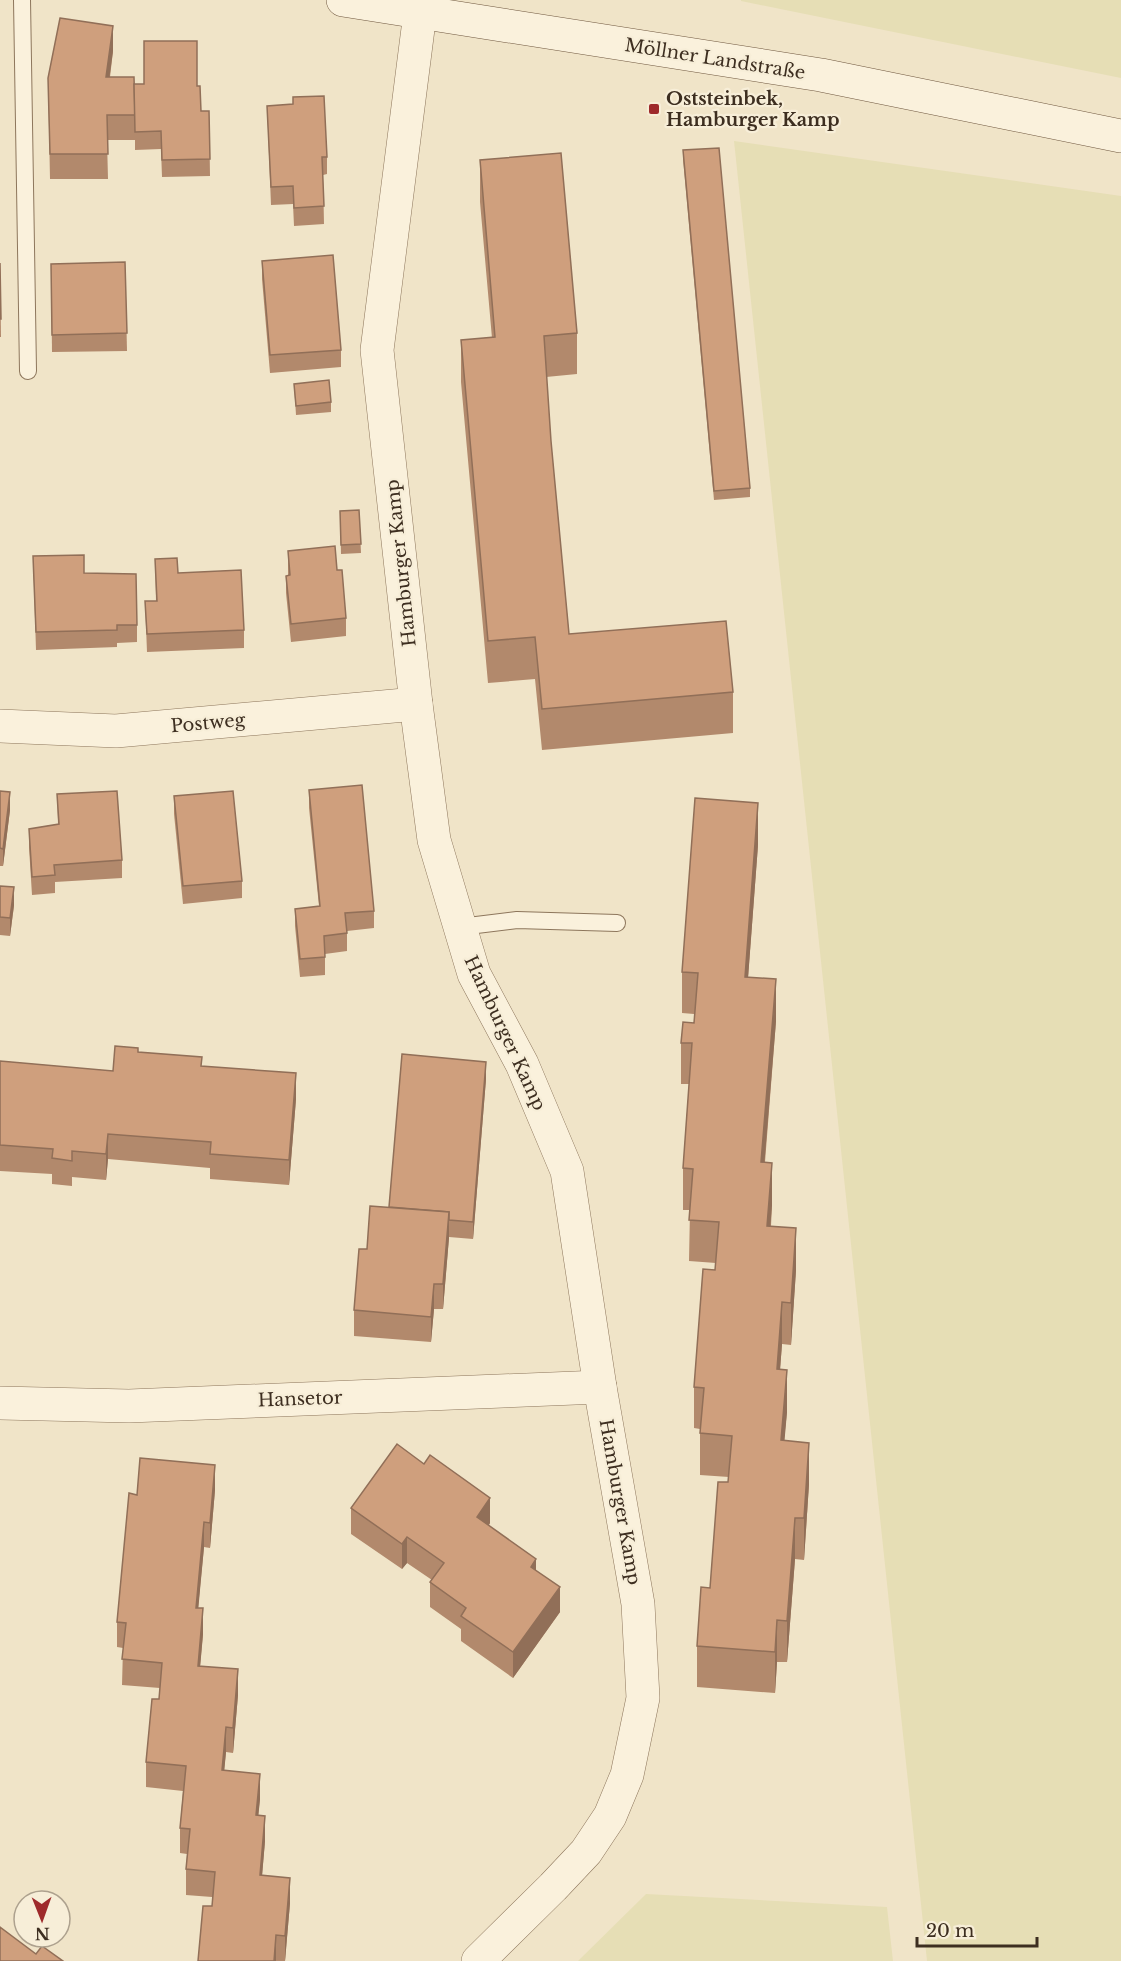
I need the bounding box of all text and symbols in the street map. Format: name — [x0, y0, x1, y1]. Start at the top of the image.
street label: Möllner Landstraße — [623, 34, 807, 84]
place label: Oststeinbek, Hamburger Kamp — [666, 88, 840, 131]
marker: Oststeinbek, Hamburger Kamp — [647, 102, 661, 116]
street label: Hamburger Kamp — [381, 478, 421, 648]
street label: Postweg — [170, 709, 246, 737]
street label: Hamburger Kamp — [459, 952, 551, 1114]
street label: Hansetor — [257, 1387, 343, 1411]
street label: Hamburger Kamp — [595, 1417, 645, 1587]
north arrow — [12, 1889, 72, 1949]
scale bar — [917, 1910, 1037, 1948]
text: 20 m — [926, 1920, 974, 1942]
text: N — [35, 1924, 50, 1944]

